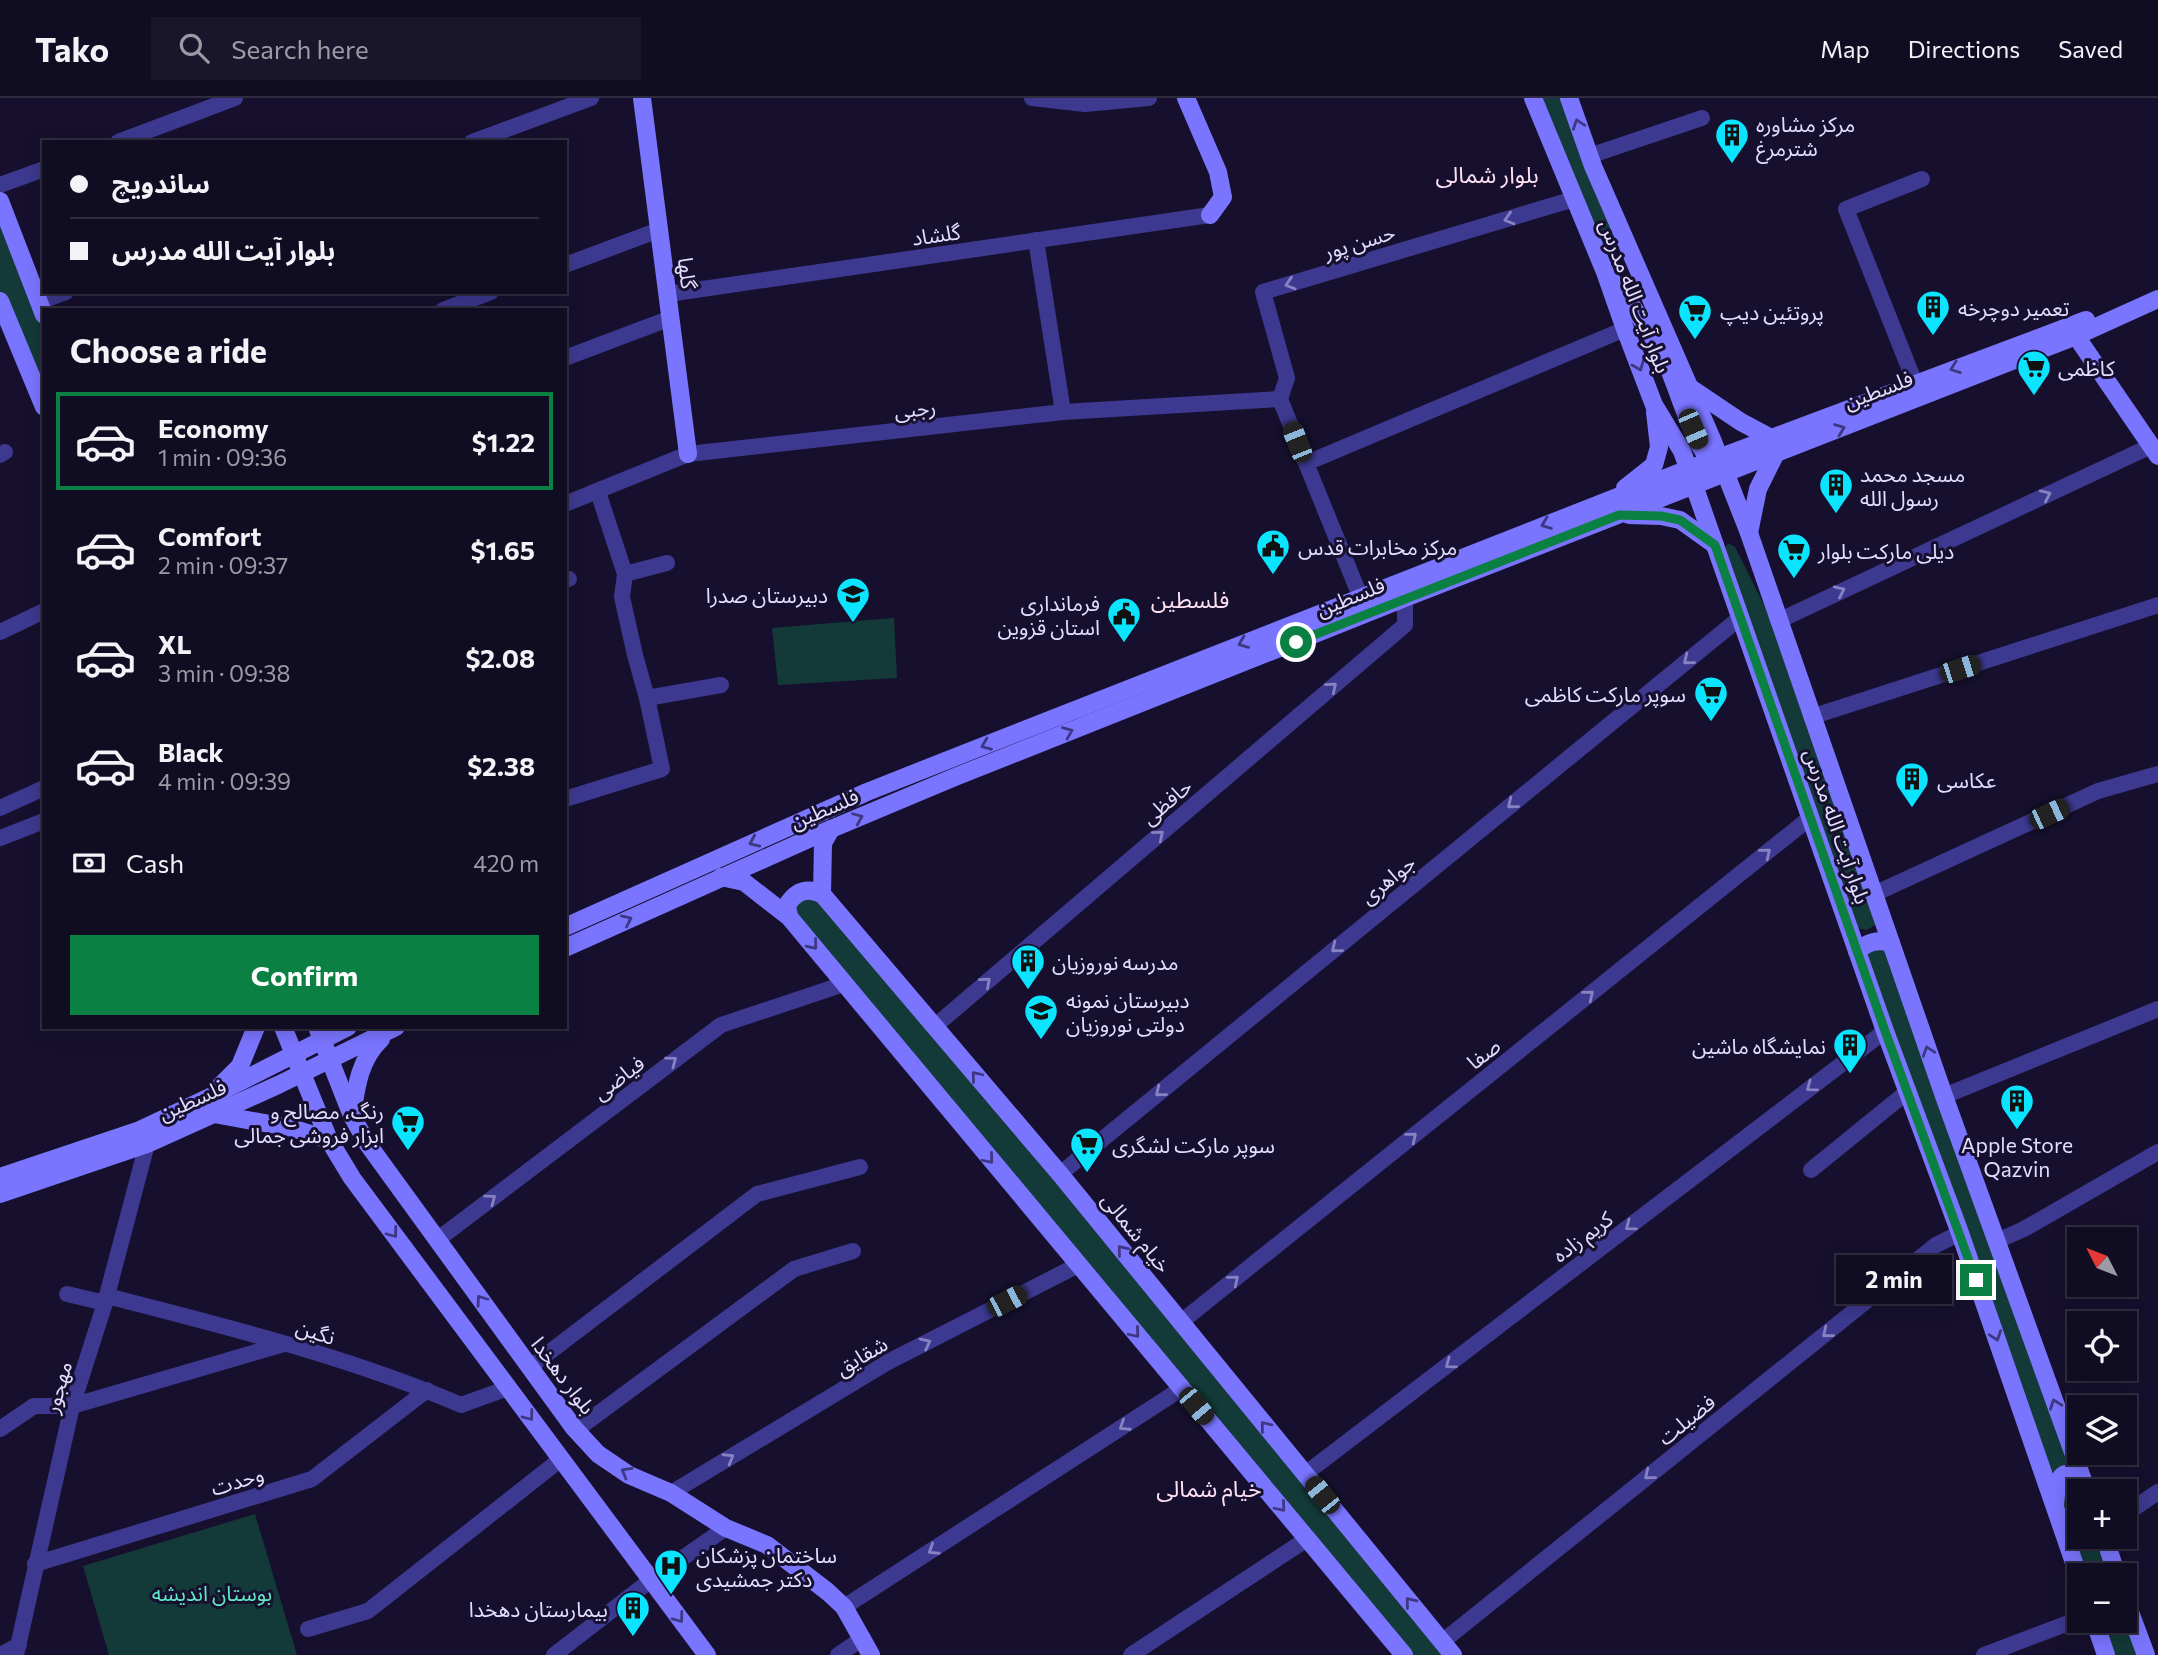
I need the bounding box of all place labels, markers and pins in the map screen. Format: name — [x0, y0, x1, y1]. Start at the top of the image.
place label: مرکز مشاوره شترمرغ — [1756, 111, 1855, 164]
building icon: مرکز مشاوره شترمرغ — [1713, 116, 1751, 165]
building icon: تعمیر دوچرخه — [1914, 288, 1952, 337]
supermarket icon: پروتئین دیپ — [1676, 292, 1714, 341]
place label: تعمیر دوچرخه — [1958, 295, 2069, 322]
place label: پروتئین دیپ — [1720, 299, 1824, 326]
supermarket icon: کاظمی — [2015, 348, 2053, 397]
place label: کاظمی — [2058, 355, 2115, 381]
place label: مسجد محمد رسول الله — [1860, 461, 1965, 511]
building icon: مسجد محمد رسول الله — [1817, 466, 1855, 515]
public building icon: مرکز مخابرات قدس — [1254, 527, 1292, 576]
supermarket icon: دیلی مارکت بلوار — [1775, 531, 1813, 580]
place label: مرکز مخابرات قدس — [1298, 534, 1457, 560]
place label: دیلی مارکت بلوار — [1817, 538, 1954, 564]
school or university icon: دبیرستان صدرا — [834, 575, 872, 624]
place label: دبیرستان صدرا — [706, 582, 828, 608]
place label: فرمانداری استان قزوین — [997, 590, 1100, 640]
public building icon: فرمانداری استان قزوین — [1105, 595, 1143, 644]
supermarket icon: سوپر مارکت کاظمی — [1692, 674, 1730, 723]
place label: سوپر مارکت کاظمی — [1525, 681, 1686, 708]
building icon: عکاسی — [1893, 760, 1931, 809]
place label: عکاسی — [1937, 767, 1996, 793]
building icon: مدرسه نوروزیان — [1009, 942, 1047, 991]
place label: مدرسه نوروزیان — [1052, 949, 1178, 975]
place label: دبیرستان نمونه دولتی نوروزیان — [1066, 987, 1190, 1037]
school or university icon: دبیرستان نمونه دولتی نوروزیان — [1022, 992, 1060, 1041]
building icon: نمایشگاه ماشین — [1831, 1026, 1869, 1075]
place label: نمایشگاه ماشین — [1692, 1033, 1826, 1059]
building icon: Apple Store Qazvin — [1998, 1082, 2036, 1131]
place label: رنگ، مصالح و ابزار فروشی جمالی — [234, 1098, 384, 1148]
supermarket icon: رنگ، مصالح و ابزار فروشی جمالی — [389, 1103, 427, 1152]
supermarket icon: سوپر مارکت لشگری — [1068, 1125, 1106, 1174]
place label: سوپر مارکت لشگری — [1112, 1132, 1275, 1159]
place label: Apple Store Qazvin — [1961, 1132, 2073, 1181]
place label: ساختمان پزشکان دکتر جمشیدی — [696, 1542, 837, 1592]
hospital icon: ساختمان پزشکان دکتر جمشیدی — [652, 1547, 690, 1596]
building icon: بیمارستان دهخدا — [614, 1589, 652, 1638]
place label: بیمارستان دهخدا — [469, 1596, 608, 1622]

